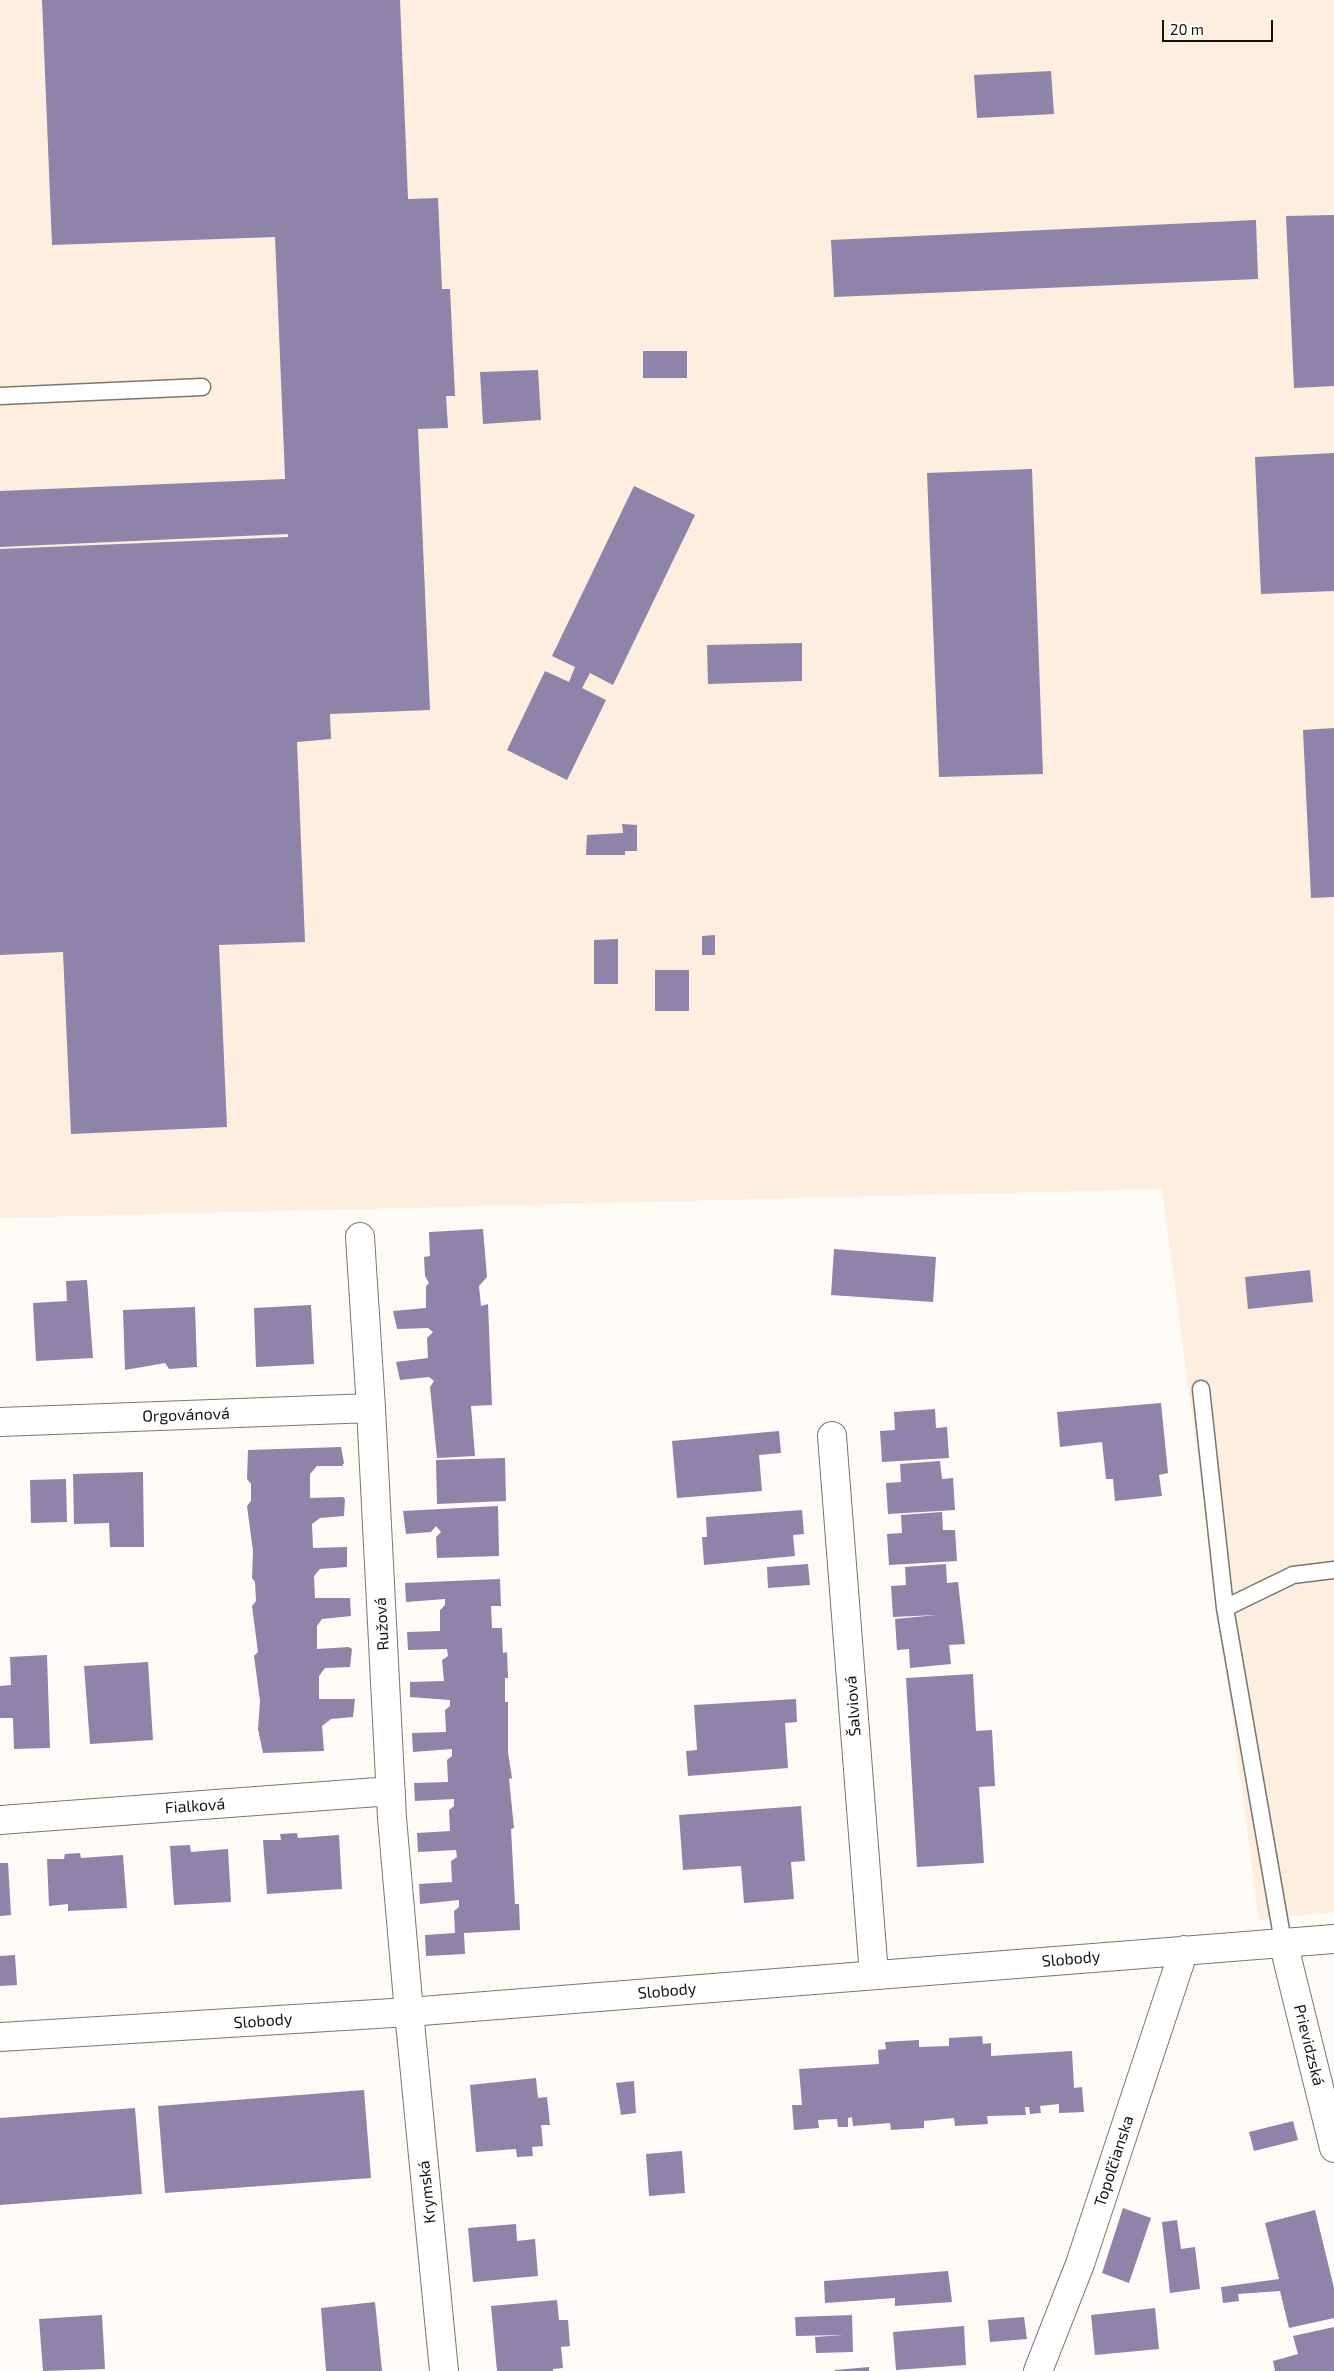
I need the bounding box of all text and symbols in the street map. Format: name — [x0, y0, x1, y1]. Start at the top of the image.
scale bar — [1164, 10, 1275, 42]
text: 20 m — [1170, 20, 1204, 38]
street label: Orgovánová — [142, 1404, 230, 1426]
street label: Ružová — [371, 1597, 393, 1651]
street label: Šalviová — [841, 1675, 865, 1737]
street label: Fialková — [164, 1794, 226, 1818]
street label: Slobody — [1041, 1947, 1101, 1971]
street label: Slobody — [637, 1979, 697, 2003]
street label: Prievidzská — [1290, 2002, 1328, 2088]
street label: Slobody — [233, 2009, 293, 2033]
street label: Topoľčianska — [1090, 2113, 1138, 2209]
street label: Krymská — [414, 2159, 440, 2225]

